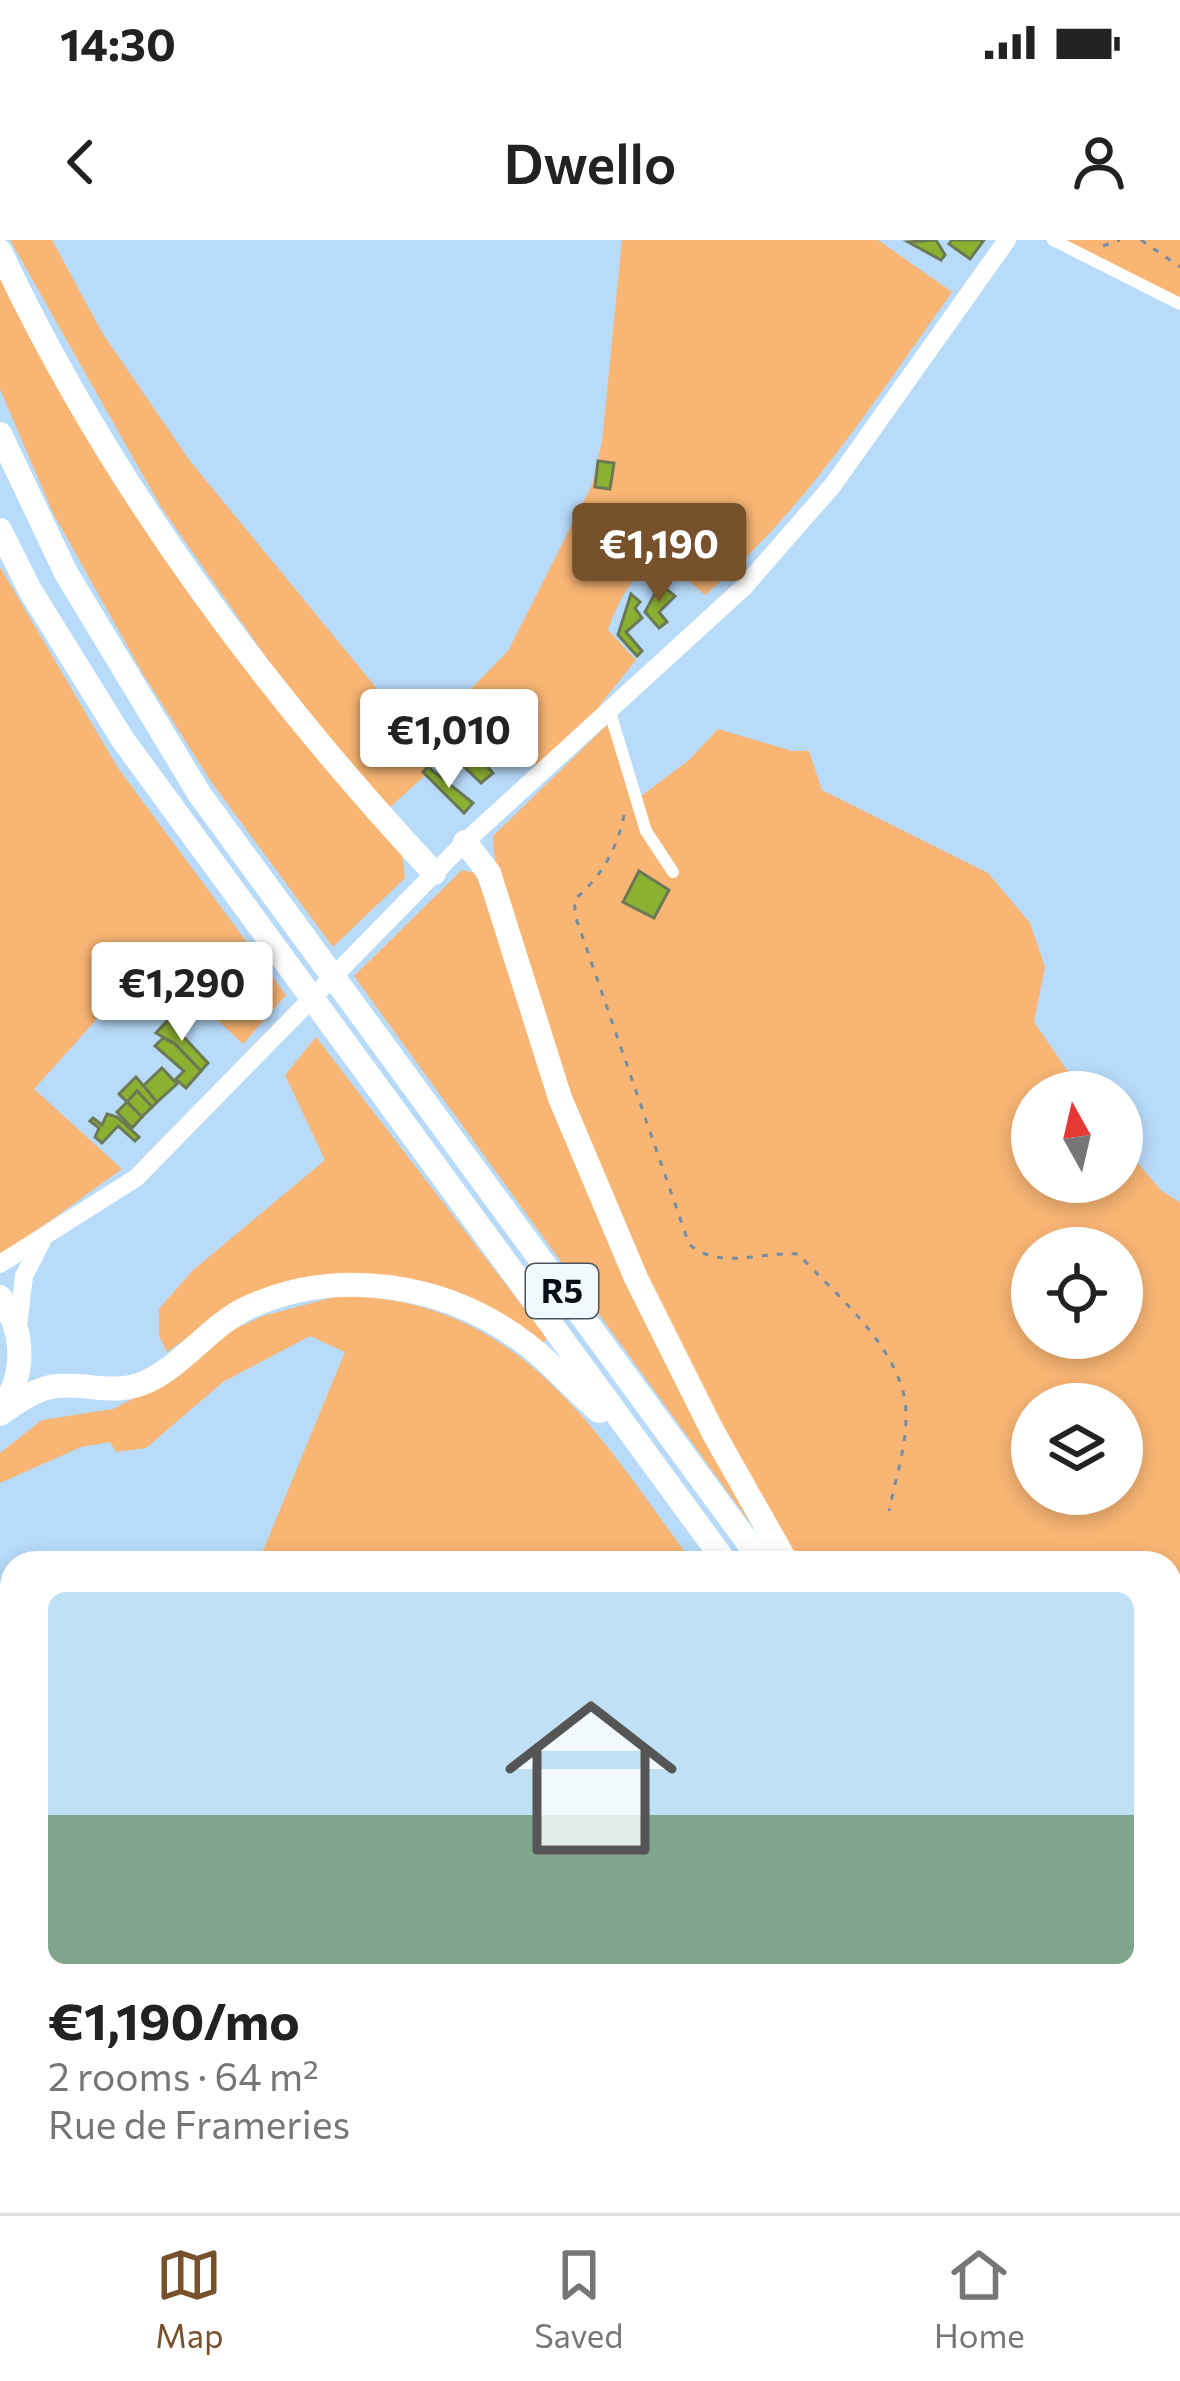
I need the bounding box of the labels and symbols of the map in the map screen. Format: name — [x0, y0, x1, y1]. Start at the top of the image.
pin: €1,190 — [561, 503, 757, 605]
pin: €1,010 — [351, 689, 547, 791]
pin: €1,290 — [84, 942, 280, 1044]
north arrow — [1011, 1071, 1143, 1203]
road number: R5 — [526, 1264, 598, 1318]

